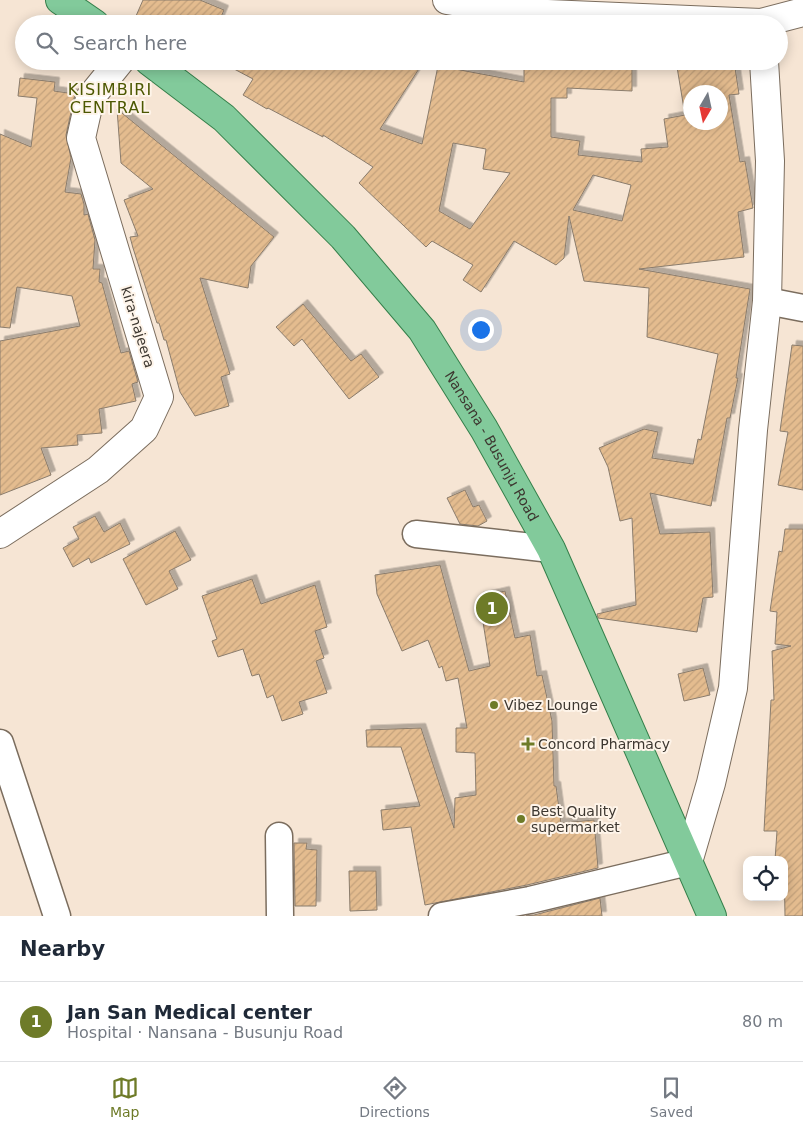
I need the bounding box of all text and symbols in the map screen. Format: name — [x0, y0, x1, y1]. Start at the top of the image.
search box — [15, 15, 788, 70]
icon: search — [33, 29, 61, 57]
text: Search here — [73, 32, 187, 54]
district label: KISIMBIRI CENTRAL — [68, 80, 152, 117]
north arrow — [683, 85, 728, 130]
street label: kira-najeera — [118, 284, 158, 370]
your location — [468, 317, 494, 343]
street label: Nansana - Busunju Road — [442, 368, 542, 524]
pin: 1 — [476, 589, 508, 627]
place label: Vibez Lounge — [504, 697, 598, 713]
marker: Vibez Lounge — [488, 699, 500, 711]
place label: Concord Pharmacy — [538, 736, 670, 752]
marker: Concord Pharmacy — [522, 738, 534, 750]
place label: Best Quality supermarket — [531, 803, 620, 835]
marker: Best Quality supermarket — [515, 813, 527, 825]
map controls — [743, 856, 788, 901]
button: locate — [743, 856, 788, 901]
text: Nearby — [20, 937, 105, 961]
text: Jan San Medical center — [67, 1001, 312, 1023]
text: 1 — [30, 1012, 42, 1031]
text: 80 m — [742, 1012, 783, 1031]
text: Hospital · Nansana - Busunju Road — [67, 1023, 343, 1042]
tab: Map — [110, 1074, 139, 1120]
tab: Directions — [359, 1074, 430, 1120]
tab: Saved — [650, 1074, 693, 1120]

